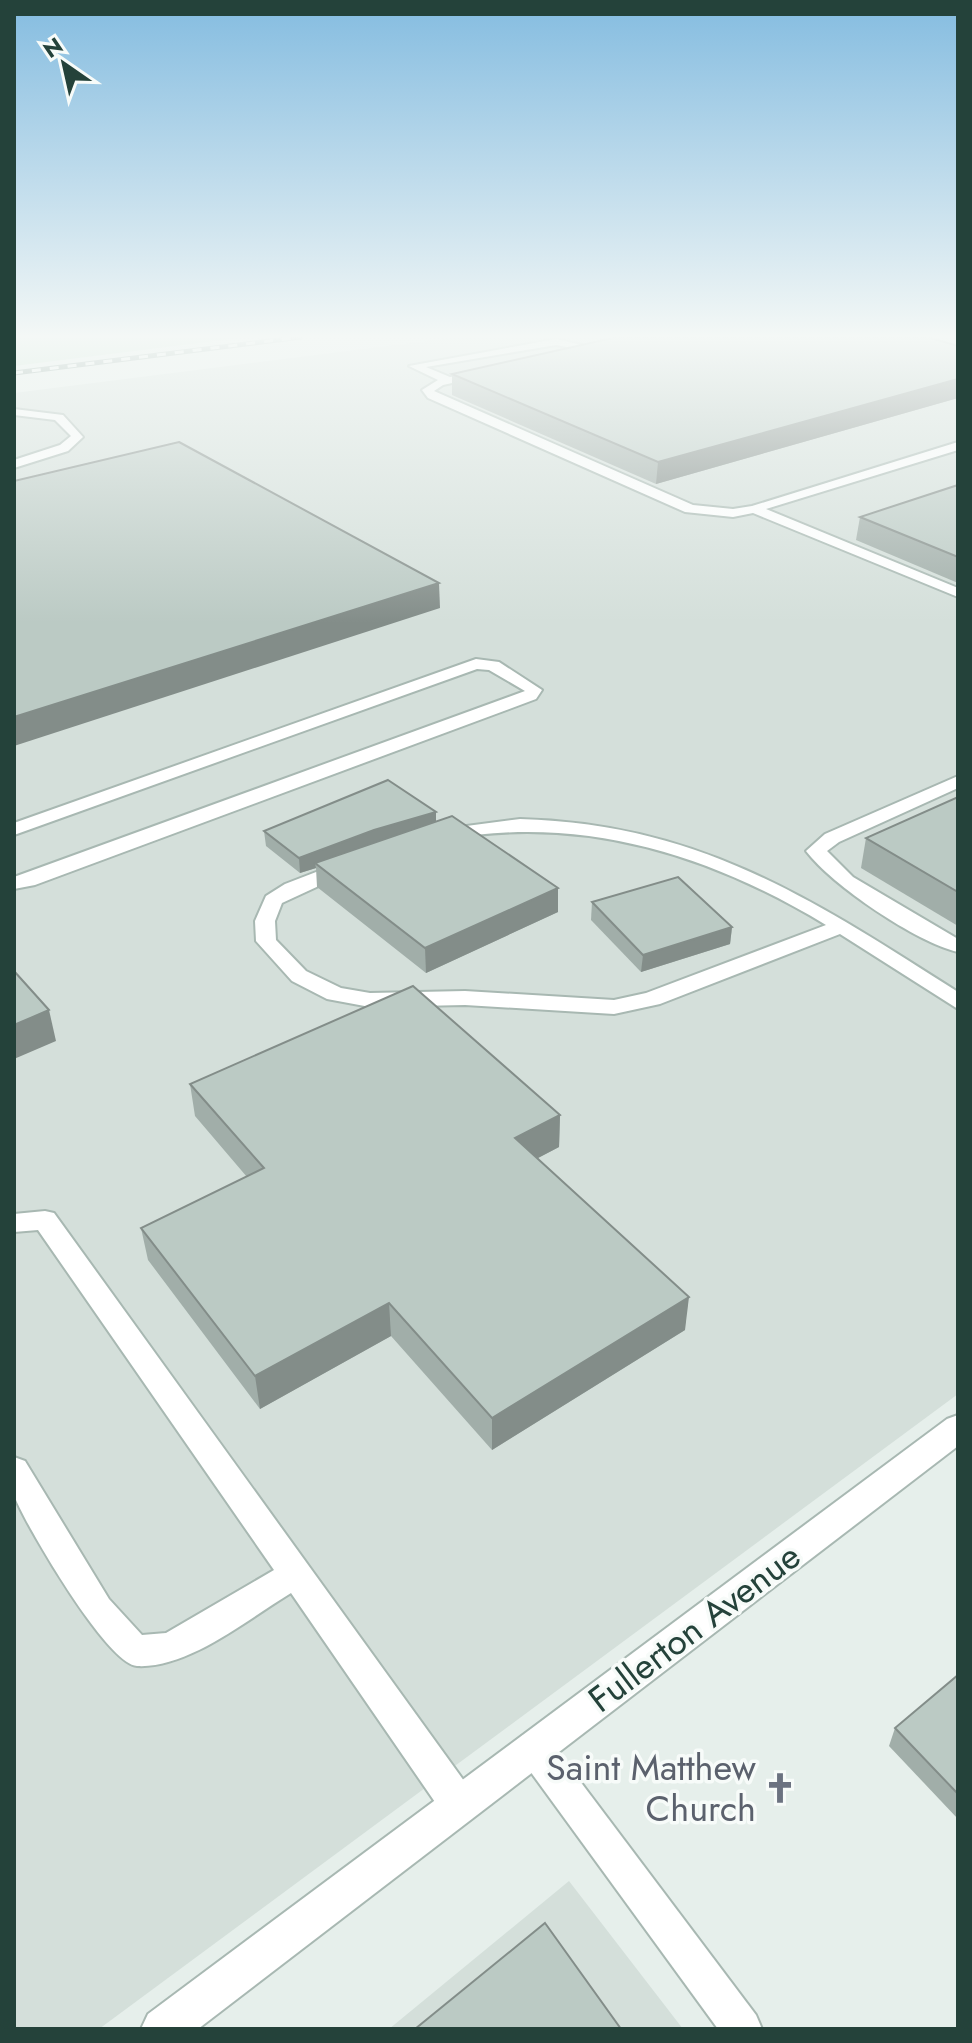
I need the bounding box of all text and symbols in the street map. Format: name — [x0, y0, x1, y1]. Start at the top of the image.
north arrow — [24, 24, 104, 104]
text: N — [37, 29, 69, 66]
street label: Fullerton Avenue — [577, 1530, 811, 1724]
place label: Saint Matthew Church — [546, 1741, 757, 1834]
church icon: Saint Matthew Church — [763, 1771, 797, 1805]

